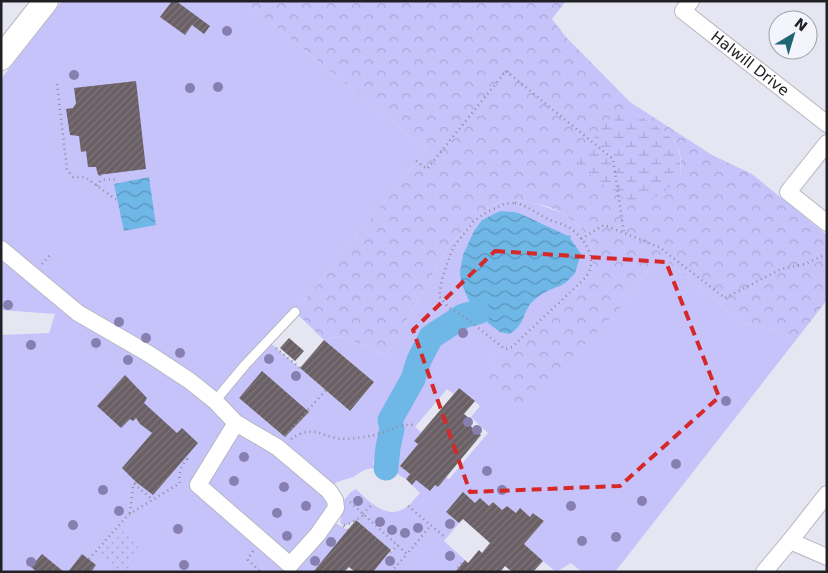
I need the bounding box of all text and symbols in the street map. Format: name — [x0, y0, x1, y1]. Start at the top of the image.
north arrow — [768, 10, 818, 60]
text: N — [791, 15, 811, 35]
street label: Halwill Drive — [707, 27, 793, 100]

